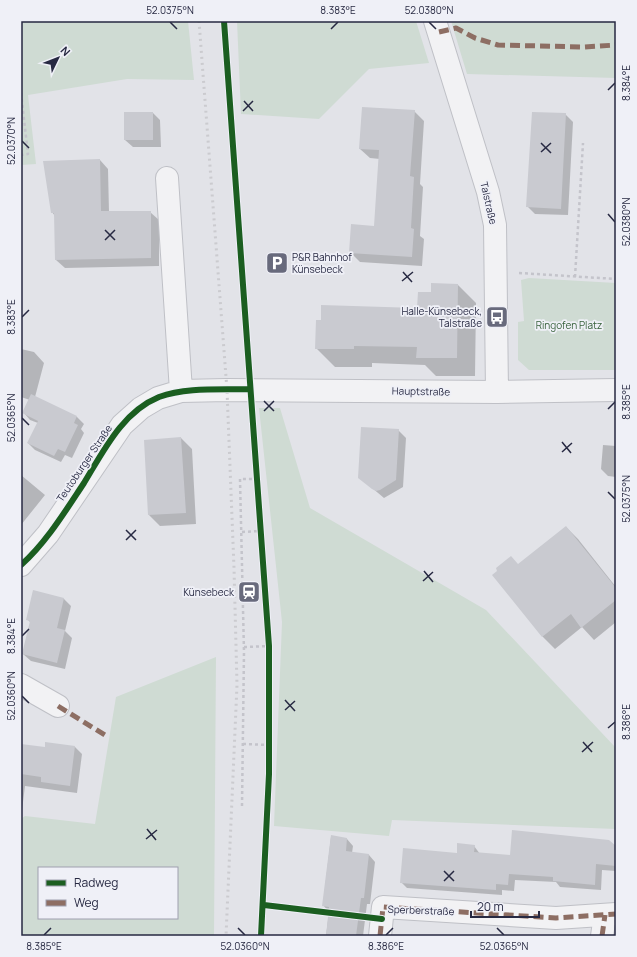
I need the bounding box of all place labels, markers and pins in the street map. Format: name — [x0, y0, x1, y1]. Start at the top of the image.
parking icon: P&R Bahnhof Künsebeck — [264, 250, 290, 276]
place label: P&R Bahnhof Künsebeck — [292, 250, 352, 276]
place label: Halle-Künsebeck, Talstraße — [401, 304, 482, 330]
bus stop icon: Halle-Künsebeck, Talstraße — [484, 304, 510, 330]
station icon: Künsebeck — [236, 579, 262, 605]
place label: Künsebeck — [183, 585, 235, 599]

